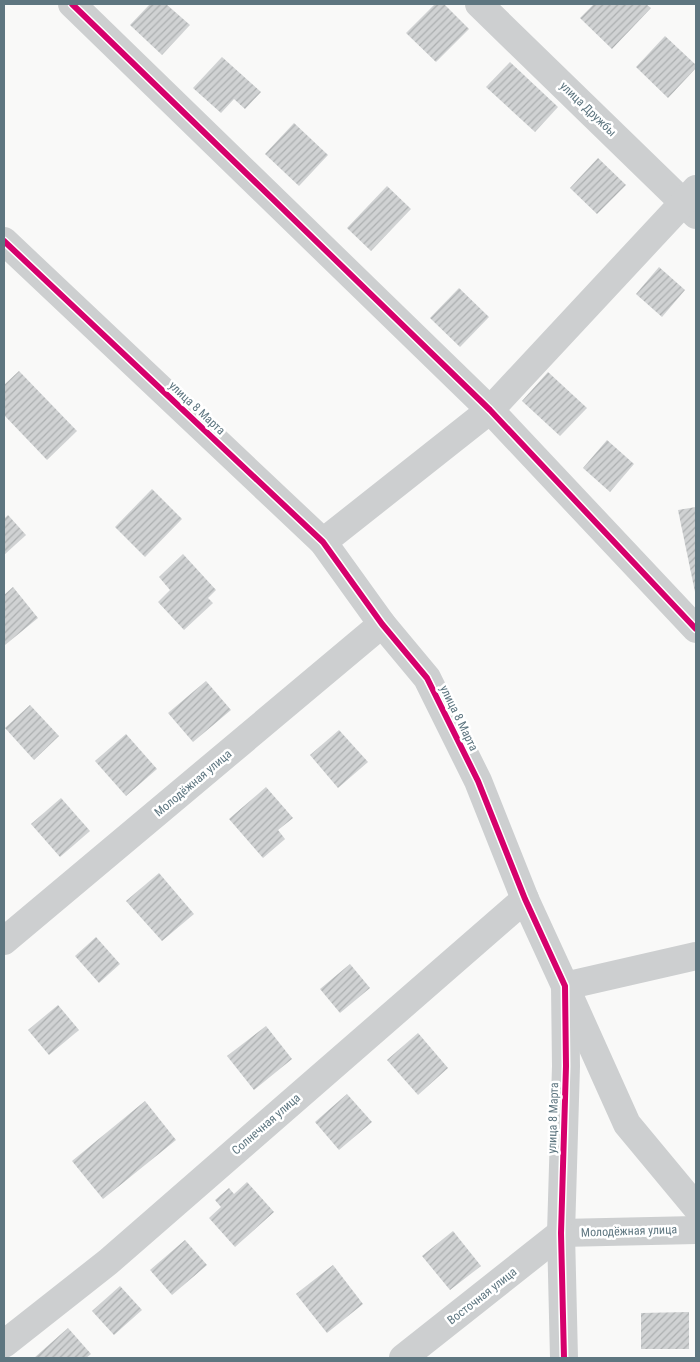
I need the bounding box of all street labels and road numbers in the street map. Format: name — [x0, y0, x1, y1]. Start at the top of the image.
street label: улица Дружбы — [557, 79, 619, 139]
street label: улица 8 Марта — [166, 379, 228, 438]
street label: улица 8 Марта — [437, 683, 481, 753]
street label: Молодёжная улица — [152, 747, 235, 819]
street label: улица 8 Марта — [545, 1082, 561, 1154]
street label: Солнечная улица — [229, 1090, 303, 1157]
street label: Молодёжная улица — [581, 1222, 678, 1240]
street label: Восточная улица — [445, 1264, 520, 1327]

